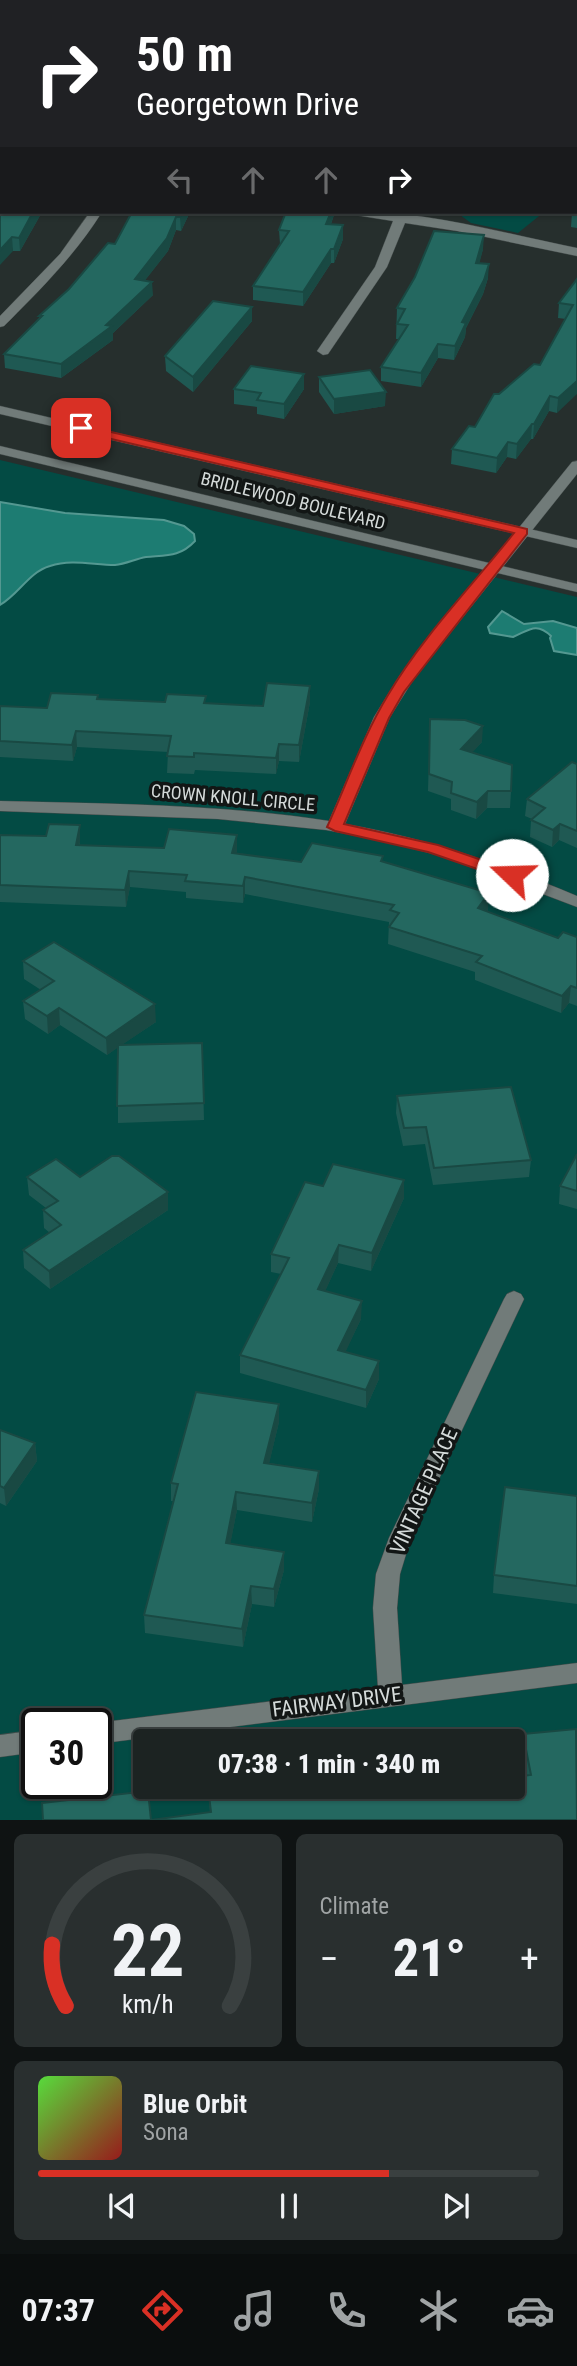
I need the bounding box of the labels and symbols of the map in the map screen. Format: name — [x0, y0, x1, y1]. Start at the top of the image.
pin — [51, 398, 111, 458]
street label: BRIDLEWOOD BOULEVARD — [199, 467, 388, 534]
street label: CROWN KNOLL CIRCLE — [150, 780, 316, 815]
position arrow — [475, 838, 549, 912]
street label: VINTAGE PLACE — [385, 1424, 463, 1558]
street label: FAIRWAY DRIVE — [271, 1682, 403, 1722]
speed limit sign: 30 — [21, 1708, 112, 1799]

